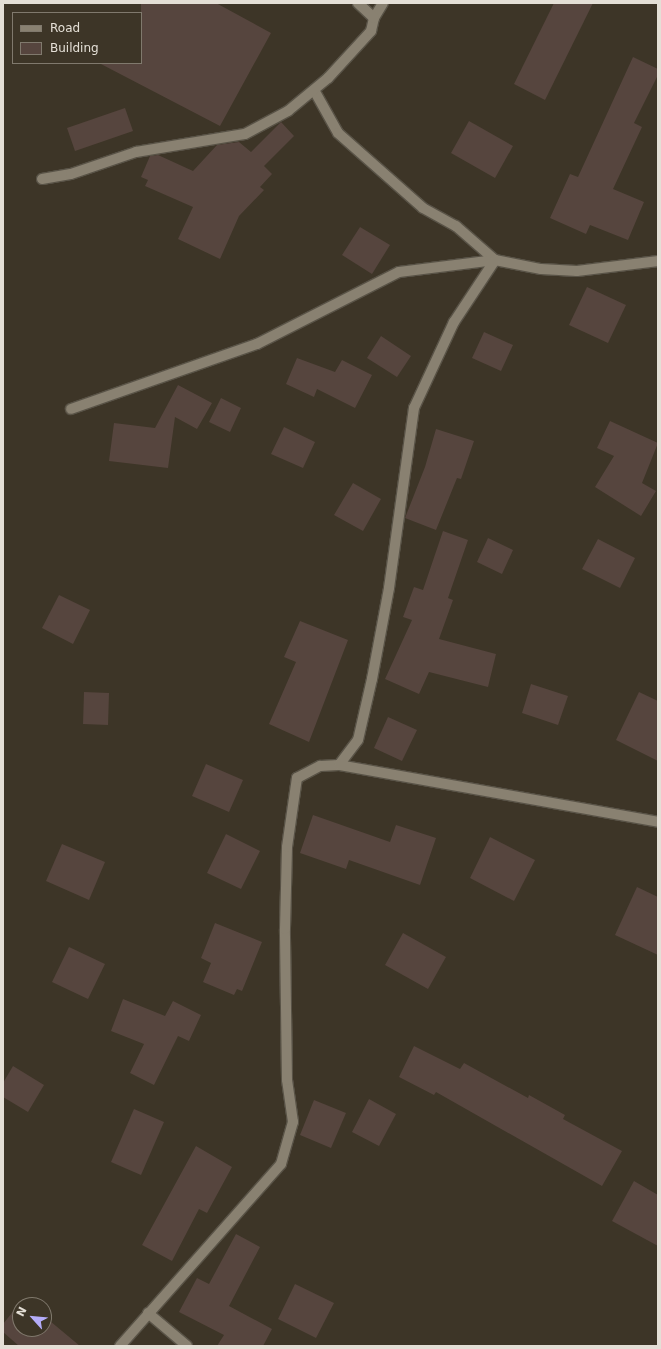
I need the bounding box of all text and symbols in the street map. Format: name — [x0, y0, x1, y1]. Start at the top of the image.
legend — [12, 12, 142, 64]
text: Road — [50, 21, 80, 35]
text: Building — [50, 41, 99, 55]
north arrow — [12, 1297, 52, 1337]
text: N — [14, 1305, 30, 1319]

